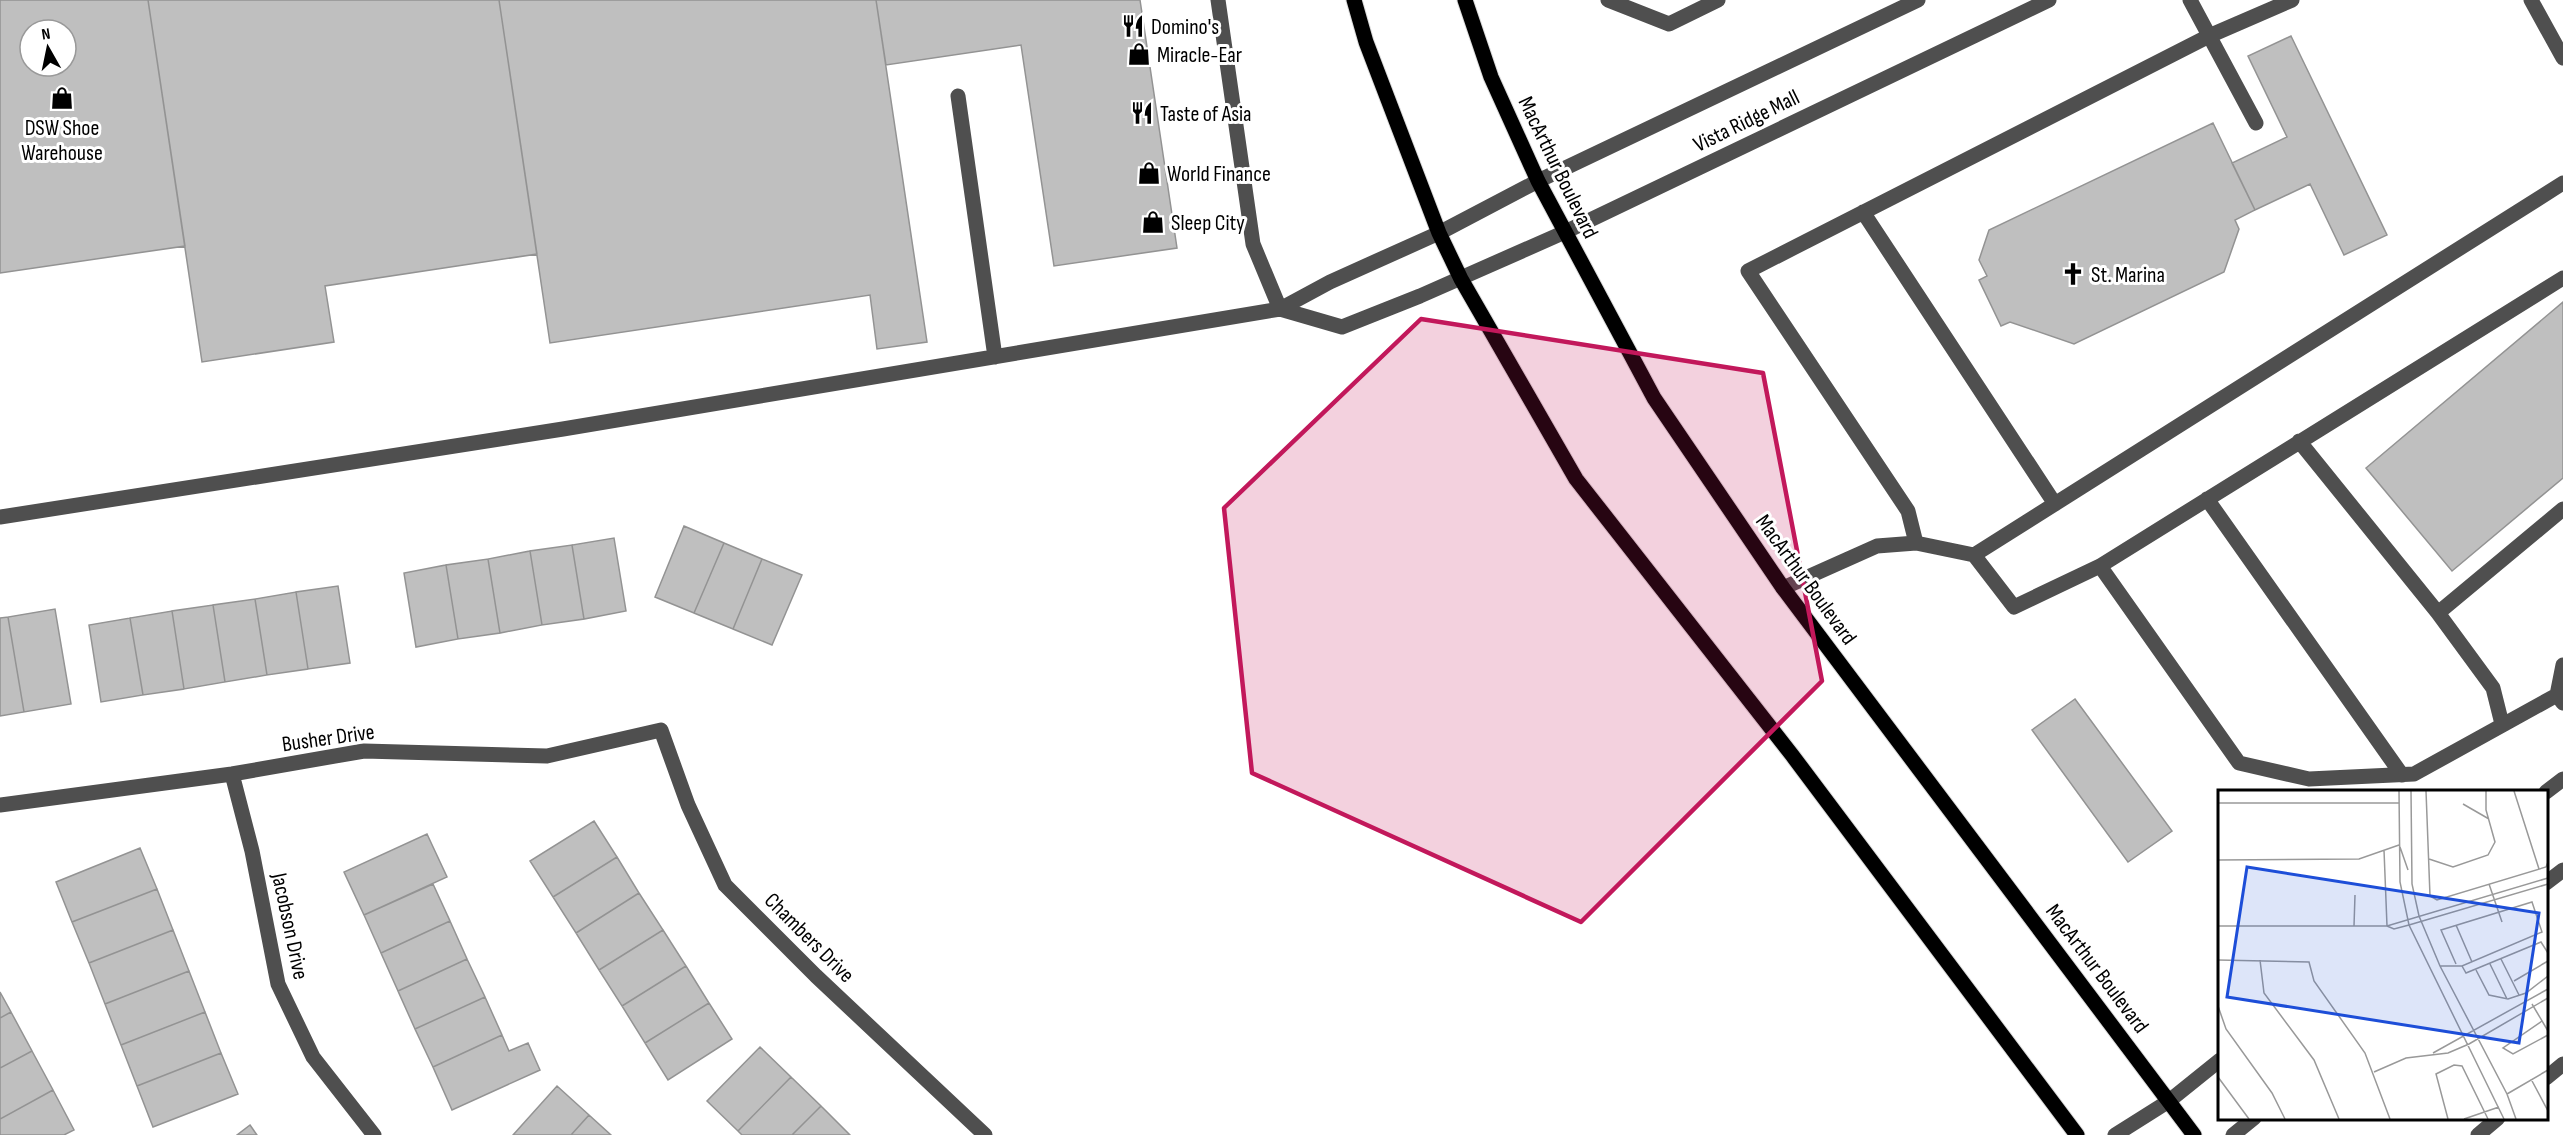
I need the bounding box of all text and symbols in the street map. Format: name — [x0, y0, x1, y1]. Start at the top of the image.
restaurant icon: Domino's — [1120, 13, 1146, 39]
place label: Domino's — [1151, 14, 1219, 41]
north arrow — [18, 18, 78, 78]
text: N — [40, 25, 52, 45]
shop icon: Miracle-Ear — [1126, 41, 1152, 67]
place label: Miracle-Ear — [1157, 42, 1242, 69]
street label: Vista Ridge Mall — [1689, 84, 1804, 159]
shop icon: DSW Shoe Warehouse — [49, 85, 75, 111]
street label: MacArthur Boulevard — [1512, 92, 1604, 243]
restaurant icon: Taste of Asia — [1129, 100, 1155, 126]
place label: Taste of Asia — [1160, 101, 1252, 128]
place label: DSW Shoe Warehouse — [21, 115, 103, 167]
shop icon: World Finance — [1136, 160, 1162, 186]
place label: World Finance — [1167, 161, 1271, 188]
shop icon: Sleep City — [1140, 209, 1166, 235]
place label: Sleep City — [1171, 210, 1245, 237]
church icon: St. Marina — [2060, 261, 2086, 287]
place label: St. Marina — [2091, 262, 2165, 289]
street label: MacArthur Boulevard — [1749, 509, 1862, 650]
street label: Busher Drive — [280, 719, 376, 758]
inset map — [2218, 790, 2548, 1120]
street label: Jacobson Drive — [265, 870, 314, 982]
street label: Chambers Drive — [758, 887, 860, 989]
street label: MacArthur Boulevard — [2040, 899, 2154, 1039]

